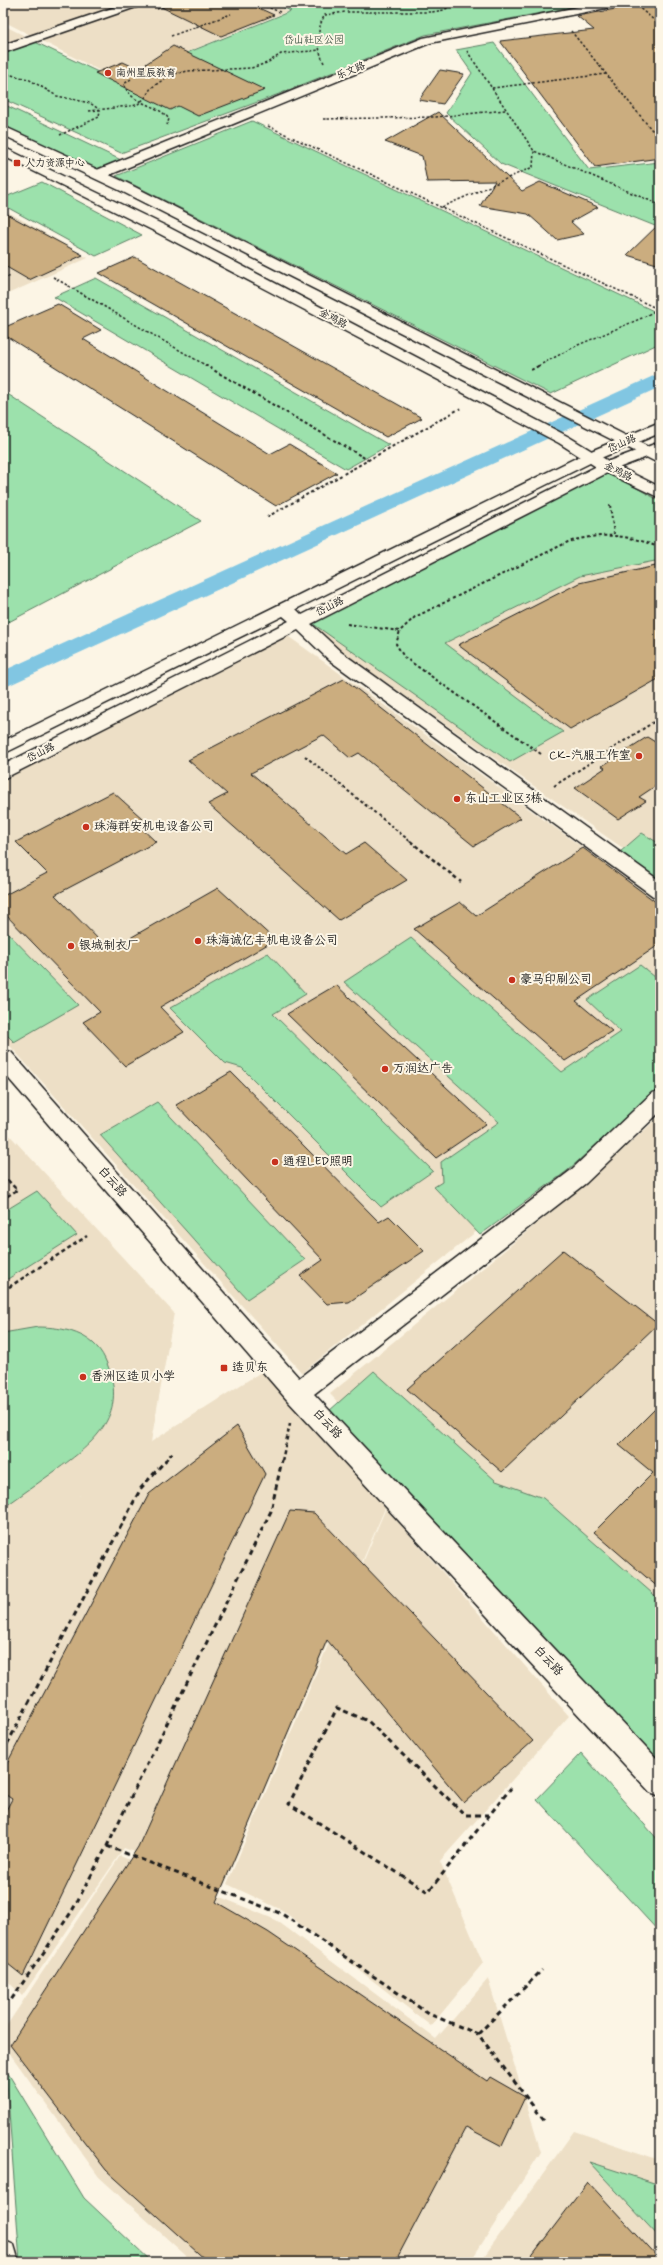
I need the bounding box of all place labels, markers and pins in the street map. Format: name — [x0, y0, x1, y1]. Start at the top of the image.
place label: 南州星辰教育 — [116, 67, 176, 80]
marker: 南州星辰教育 — [103, 68, 113, 78]
place label: 人力资源中心 — [25, 157, 85, 170]
marker: 人力资源中心 — [12, 158, 22, 168]
place label: CK-汽服工作室 — [549, 748, 631, 764]
marker: CK-汽服工作室 — [634, 751, 644, 761]
place label: 东山工业区3栋 — [465, 791, 542, 807]
marker: 东山工业区3栋 — [452, 794, 462, 804]
place label: 珠海群安机电设备公司 — [94, 819, 214, 835]
marker: 珠海群安机电设备公司 — [81, 822, 91, 832]
place label: 珠海诚亿丰机电设备公司 — [206, 933, 338, 949]
marker: 珠海诚亿丰机电设备公司 — [193, 936, 203, 946]
place label: 银城制衣厂 — [79, 938, 139, 954]
marker: 银城制衣厂 — [66, 941, 76, 951]
place label: 豪马印刷公司 — [520, 972, 592, 988]
marker: 豪马印刷公司 — [507, 975, 517, 985]
place label: 万润达广告 — [393, 1061, 453, 1077]
marker: 万润达广告 — [380, 1064, 390, 1074]
place label: 通程LED照明 — [283, 1154, 353, 1170]
marker: 通程LED照明 — [270, 1157, 280, 1167]
place label: 造贝东 — [232, 1360, 268, 1376]
marker: 造贝东 — [219, 1363, 229, 1373]
place label: 香洲区造贝小学 — [91, 1369, 175, 1385]
marker: 香洲区造贝小学 — [78, 1372, 88, 1382]

